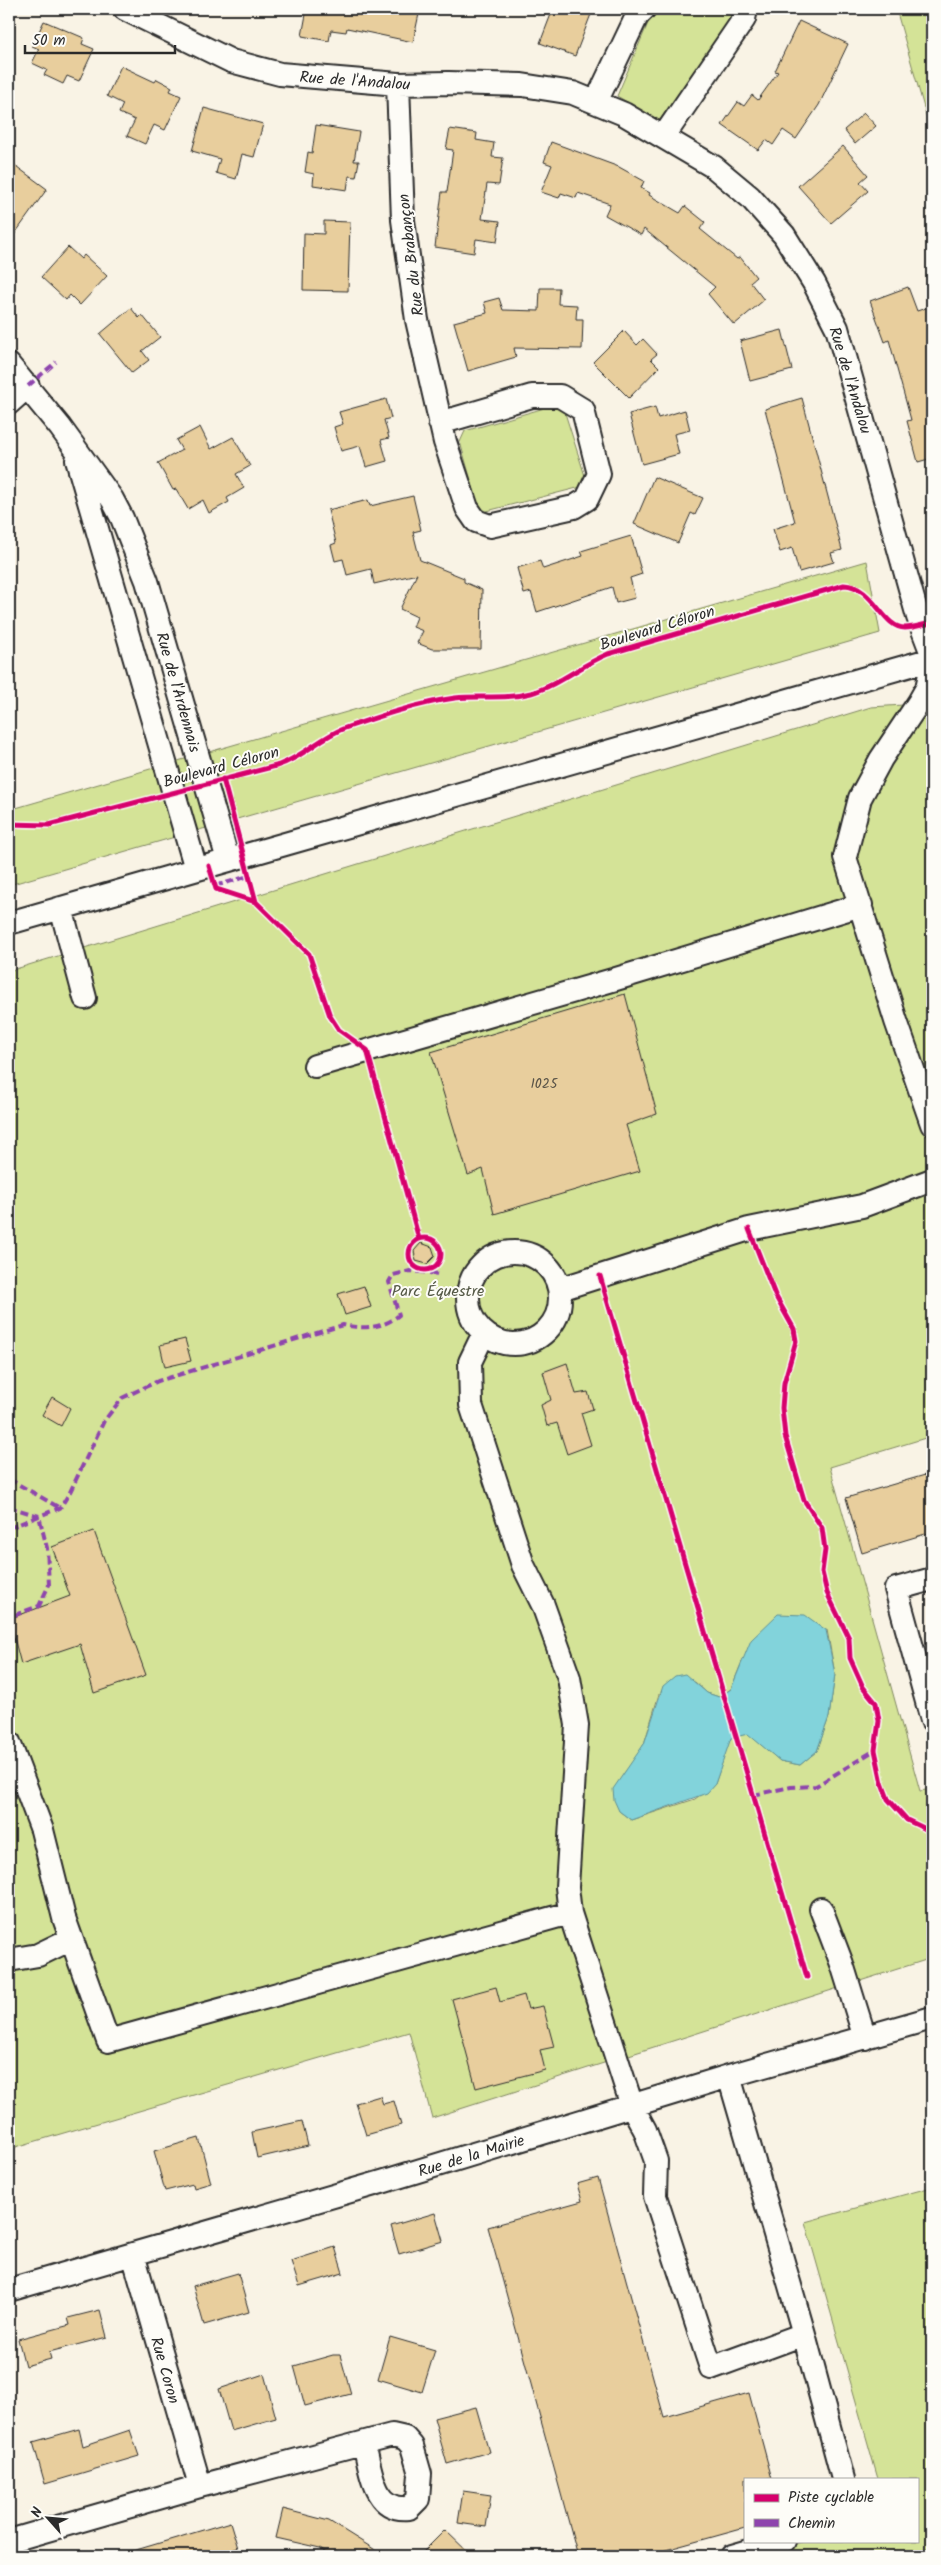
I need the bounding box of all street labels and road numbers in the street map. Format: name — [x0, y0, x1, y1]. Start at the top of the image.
street label: Rue de l'Andalou — [299, 65, 411, 98]
street label: Rue du Brabançon — [392, 192, 431, 317]
street label: Rue de l'Andalou — [821, 324, 878, 438]
street label: Boulevard Céloron — [597, 599, 718, 658]
street label: Rue de l'Ardennais — [148, 629, 207, 756]
street label: Boulevard Céloron — [161, 740, 282, 795]
street label: Rue de la Mairie — [415, 2128, 528, 2185]
street label: Rue Coron — [143, 2334, 186, 2407]

